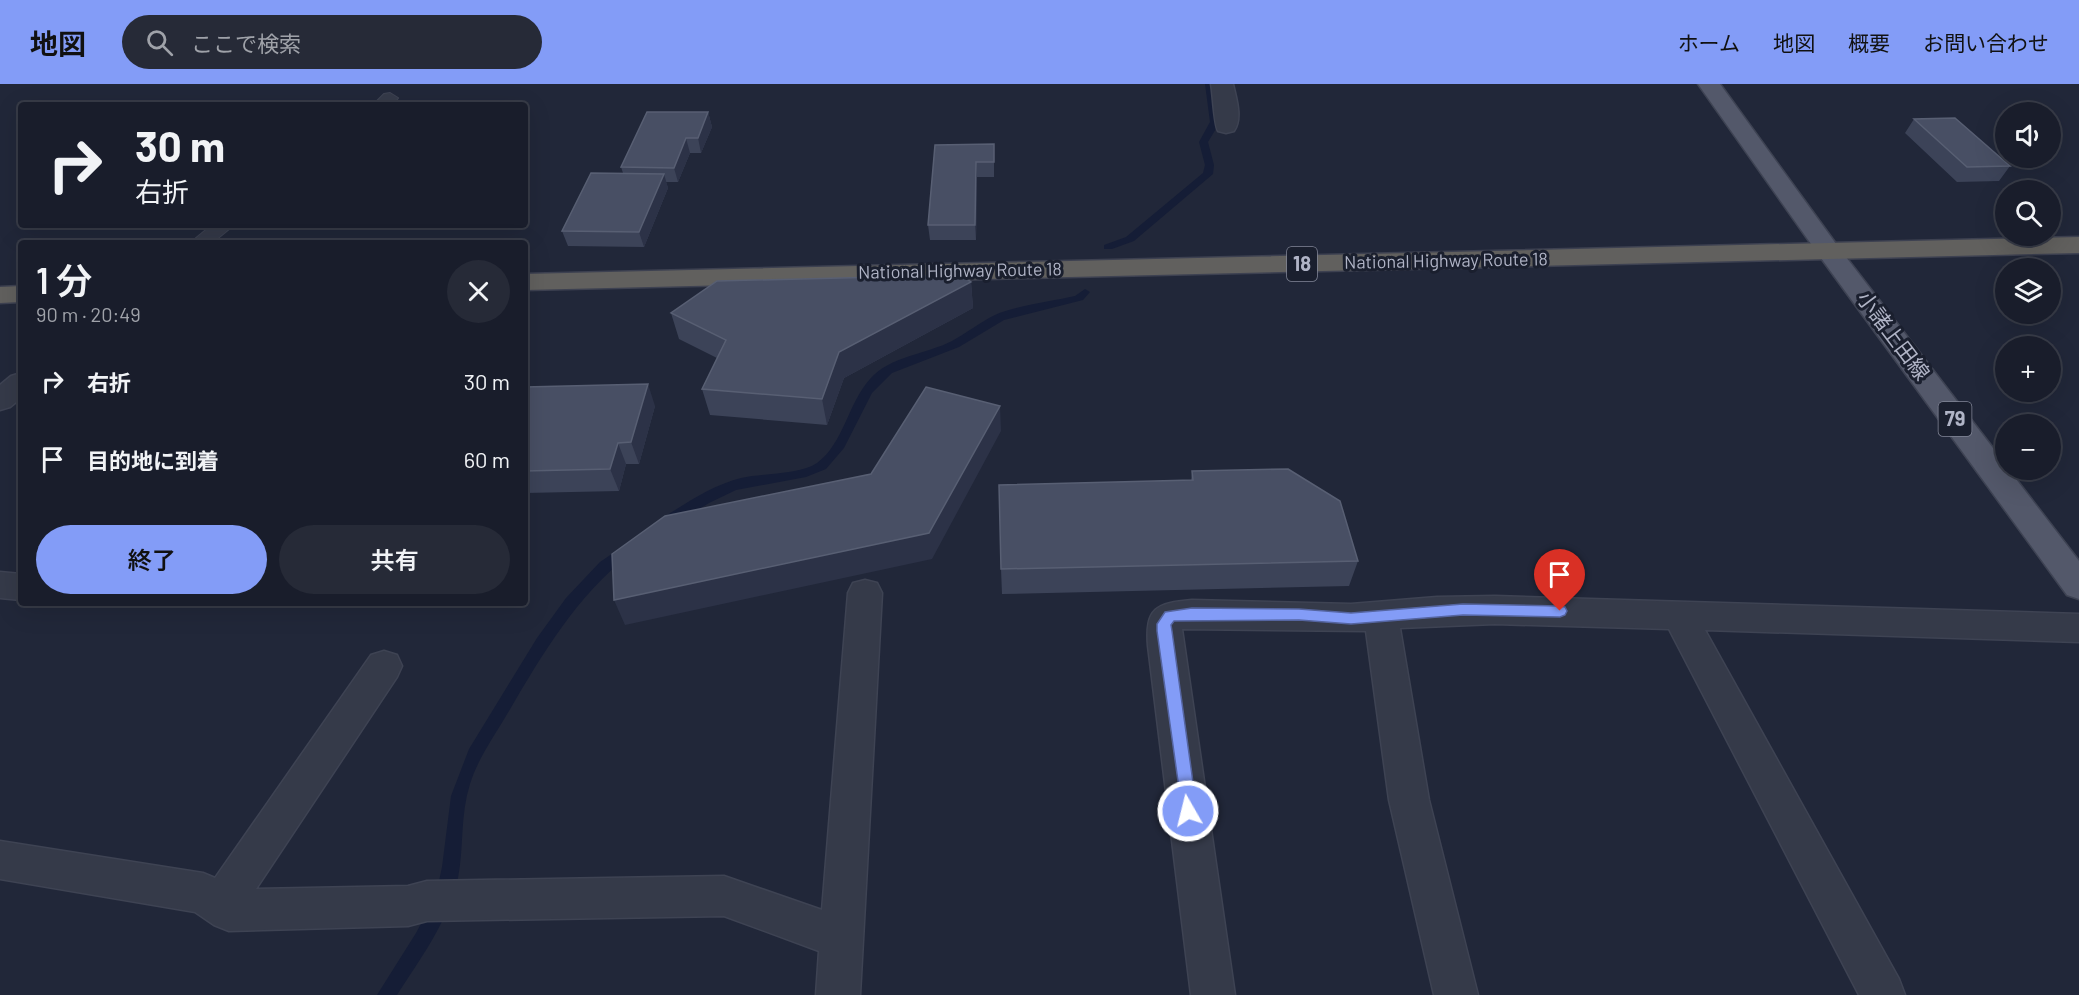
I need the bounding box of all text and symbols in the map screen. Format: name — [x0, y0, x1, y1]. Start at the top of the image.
search box — [122, 15, 542, 69]
text: 地図 — [30, 26, 86, 60]
icon: search — [143, 26, 176, 59]
text: ここで検索 — [191, 30, 301, 56]
text: ホーム — [1678, 30, 1740, 55]
text: 地図 — [1773, 30, 1815, 55]
text: 概要 — [1848, 30, 1890, 55]
text: お問い合わせ — [1923, 30, 2049, 55]
map controls — [1995, 102, 2061, 480]
button: sound — [1995, 102, 2061, 168]
text: 30 m — [135, 120, 225, 170]
icon: right — [36, 126, 114, 204]
text: 右折 — [135, 175, 189, 207]
button: search — [1995, 180, 2061, 246]
road number: 18 — [1287, 247, 1317, 281]
street label: National Highway Route 18 — [1344, 247, 1548, 273]
street label: National Highway Route 18 — [858, 257, 1062, 283]
text: 1 分 — [36, 258, 92, 301]
button: layers — [1995, 258, 2061, 324]
button: close — [447, 260, 510, 323]
street label: 小諸上田線 — [1853, 286, 1936, 385]
text: 90 m · 20:49 — [36, 302, 141, 326]
button: + — [1995, 336, 2061, 402]
icon: right — [36, 365, 69, 398]
text: 30 m — [464, 368, 510, 394]
text: 右折 — [87, 369, 131, 395]
road number: 79 — [1938, 402, 1972, 436]
button: − — [1995, 414, 2061, 480]
icon: arrive — [36, 443, 69, 476]
text: 60 m — [464, 446, 510, 472]
text: 目的地に到着 — [87, 447, 219, 473]
button: 終了 — [36, 525, 267, 594]
button: 共有 — [279, 525, 510, 594]
pin — [1534, 549, 1585, 611]
icon: arrive — [1543, 558, 1576, 591]
position arrow — [1156, 779, 1220, 843]

